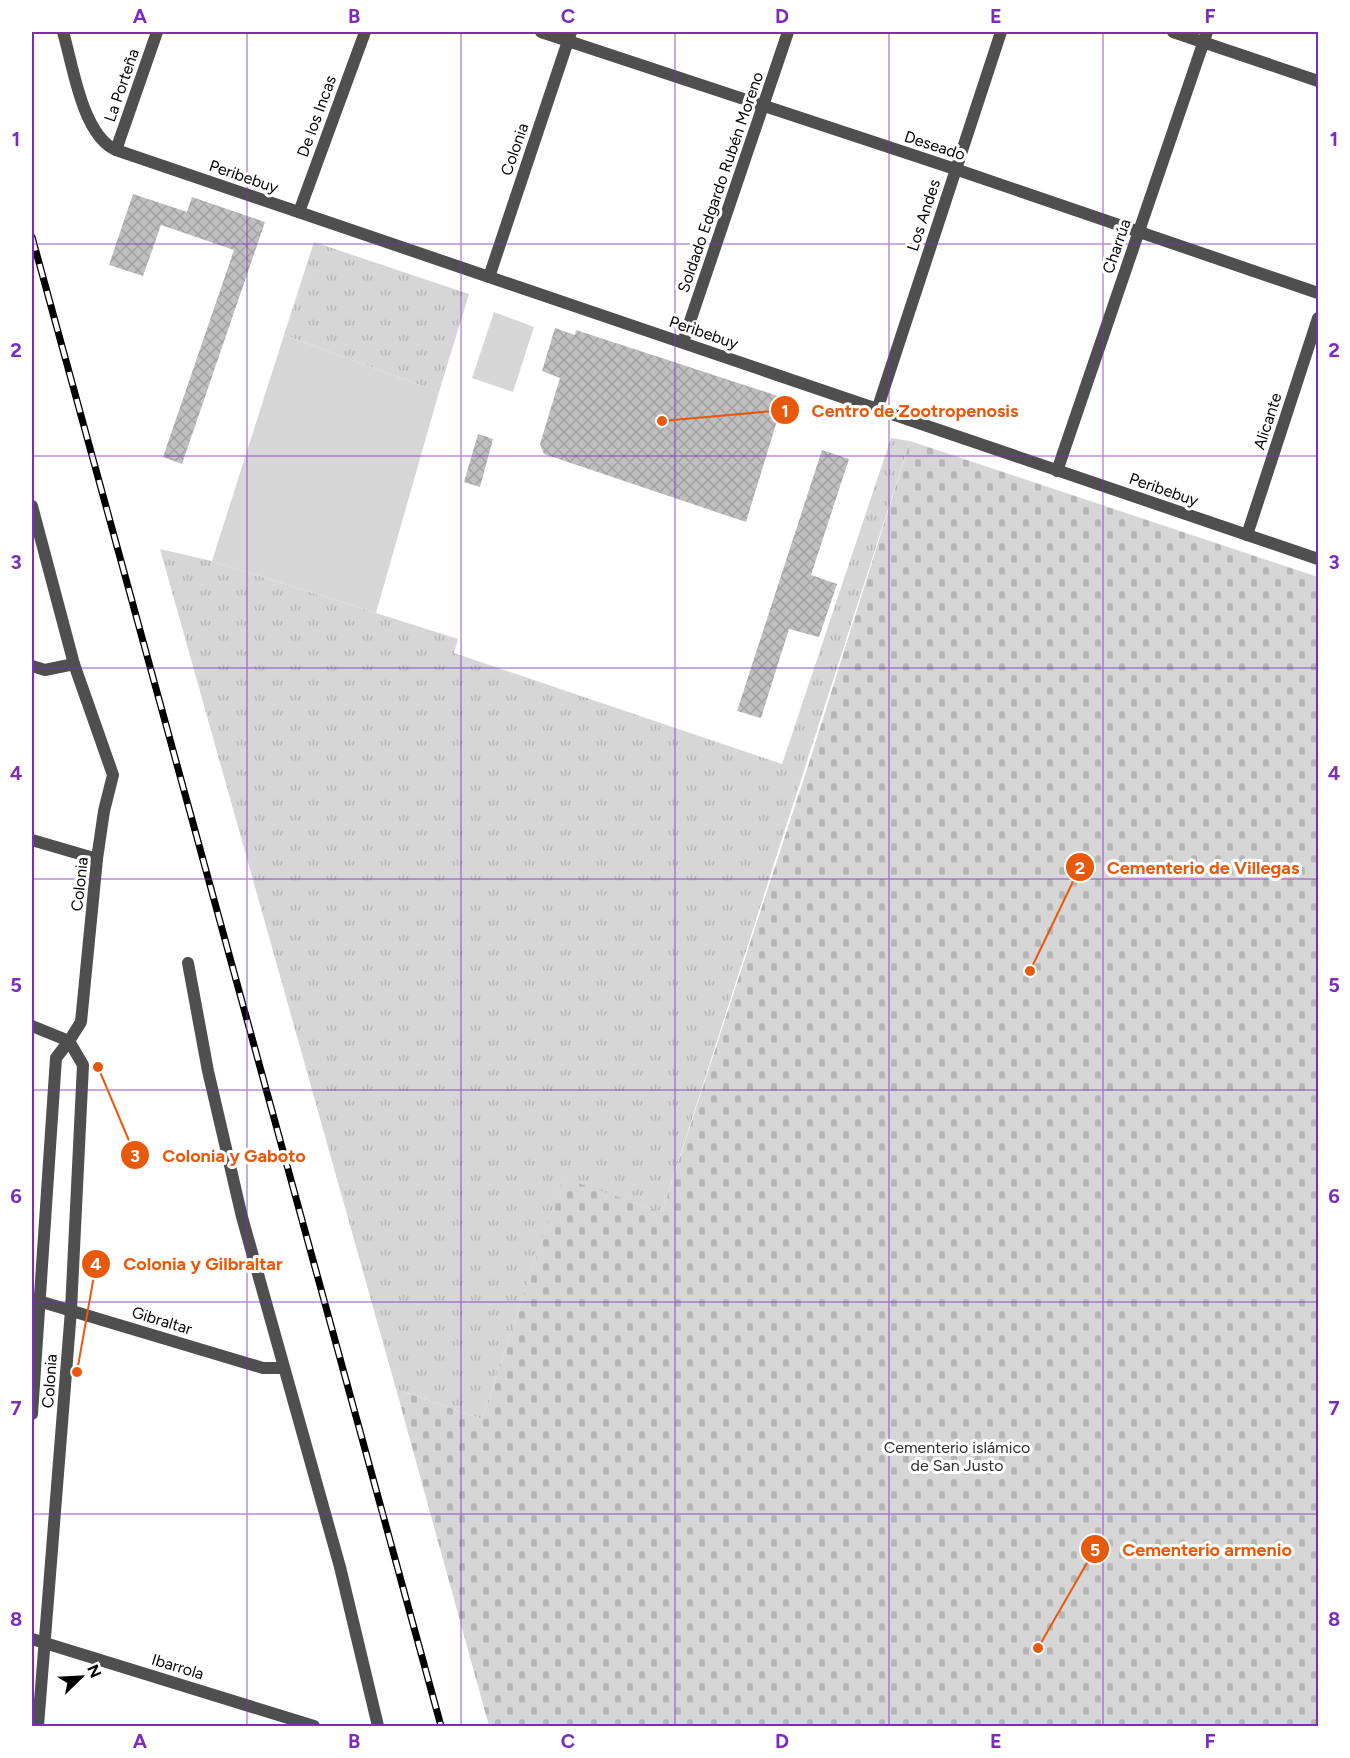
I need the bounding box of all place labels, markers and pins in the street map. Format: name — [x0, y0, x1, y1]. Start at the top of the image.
callout: Centro de Zootropenosis — [770, 392, 1031, 428]
callout: Cementerio de Villegas — [1065, 849, 1311, 885]
callout: Colonia y Gaboto — [120, 1137, 318, 1173]
callout: Colonia y Gilbraltar — [81, 1246, 295, 1282]
callout: Cementerio armenio — [1080, 1531, 1304, 1567]

